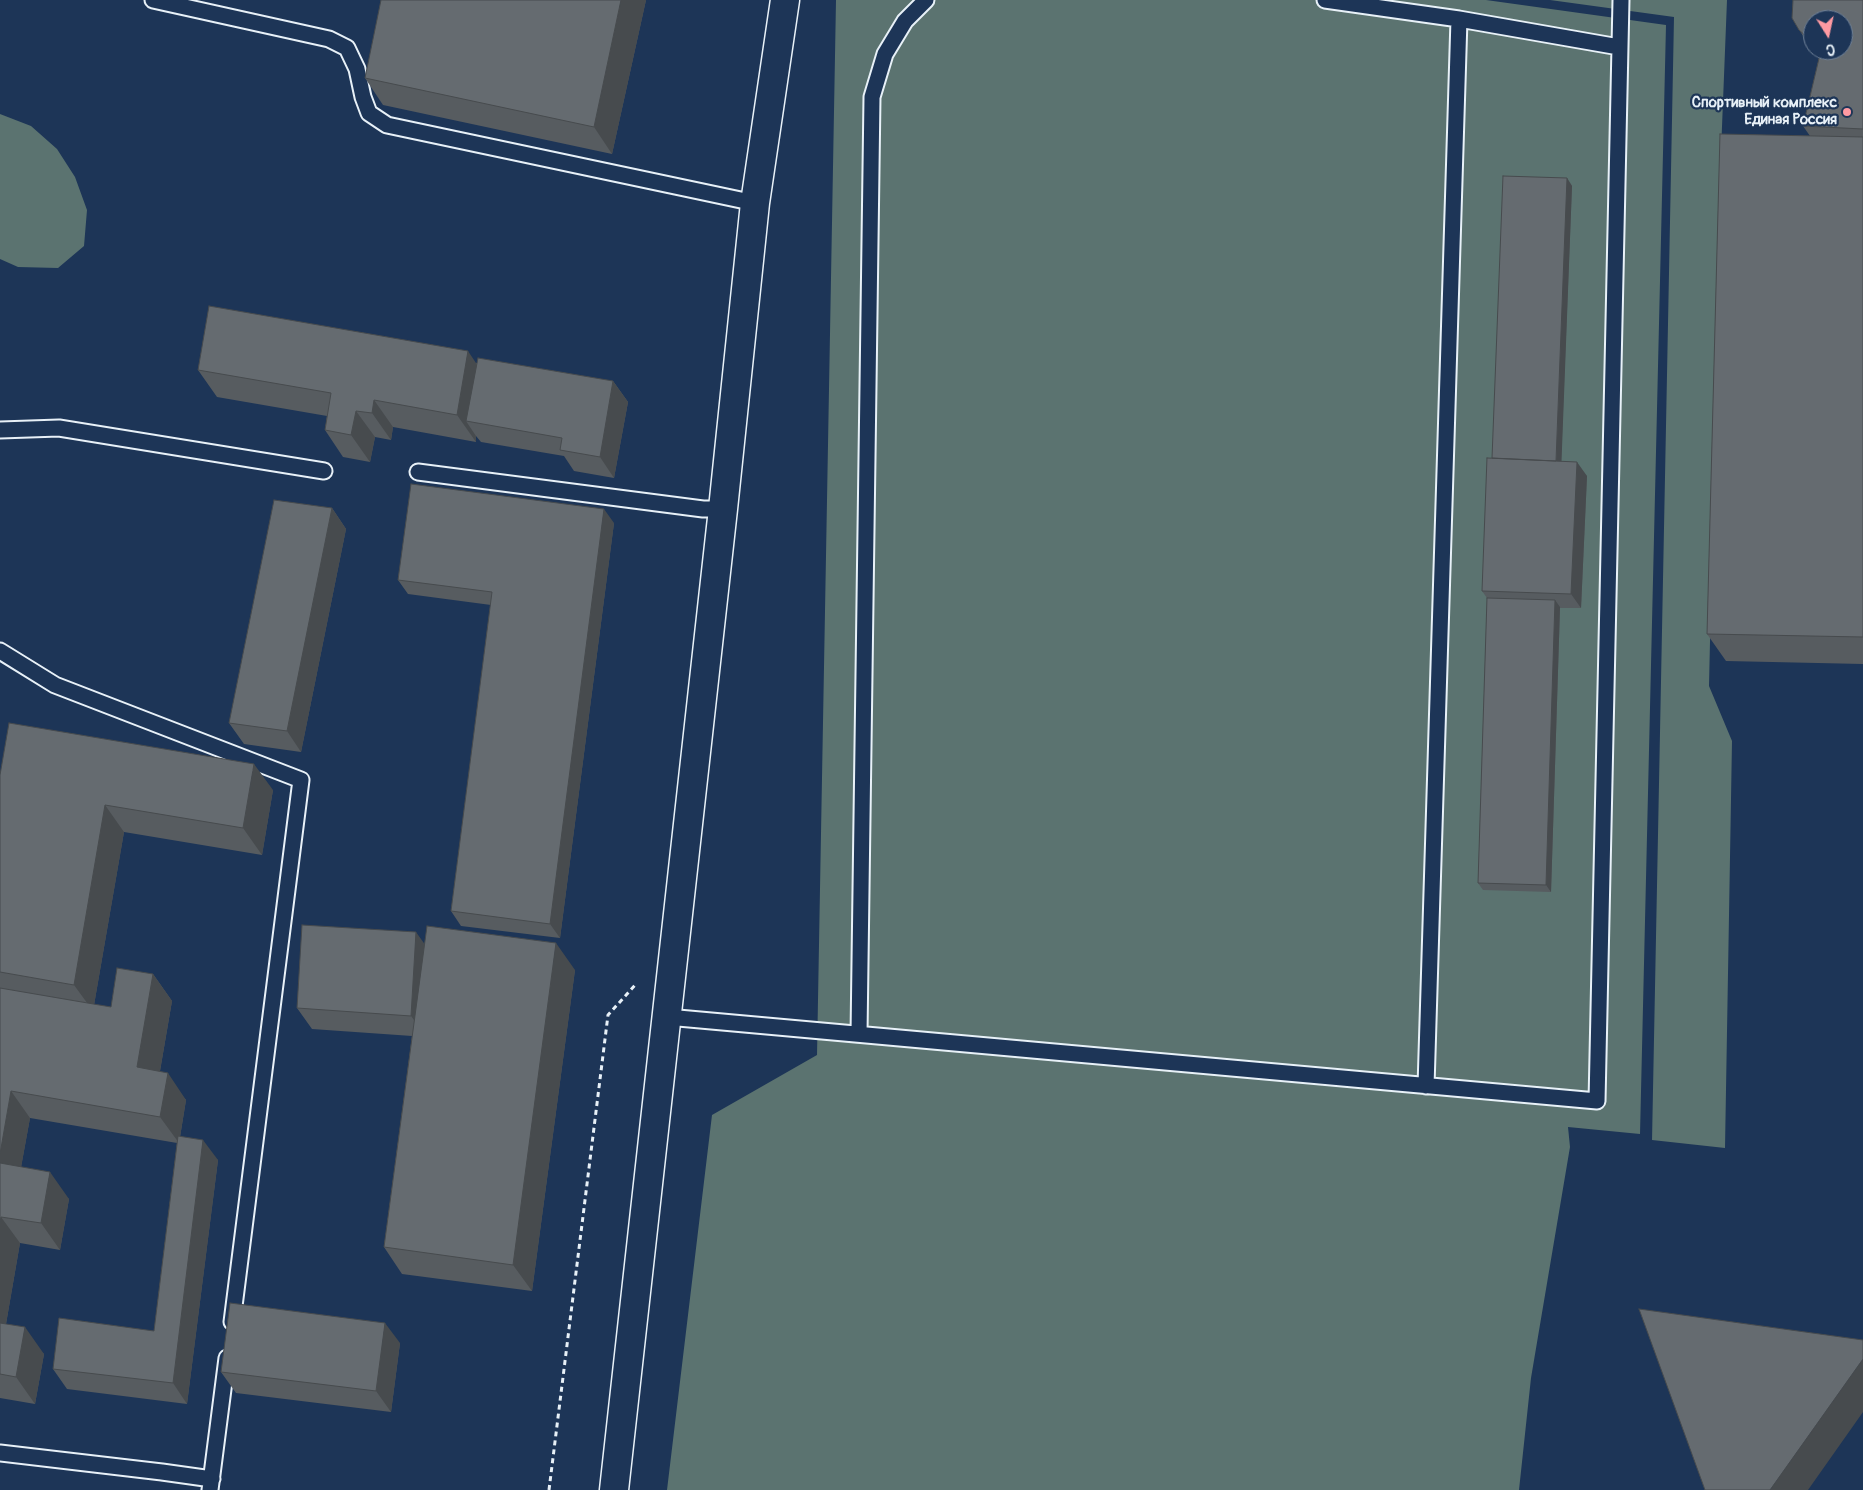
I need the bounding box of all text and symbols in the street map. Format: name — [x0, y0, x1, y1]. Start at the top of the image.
north arrow — [1803, 10, 1853, 60]
text: С — [1825, 40, 1836, 58]
place label: Спортивный комплекс Единая Россия — [1692, 94, 1837, 129]
marker: Спортивный комплекс Единая Россия — [1841, 106, 1853, 118]

